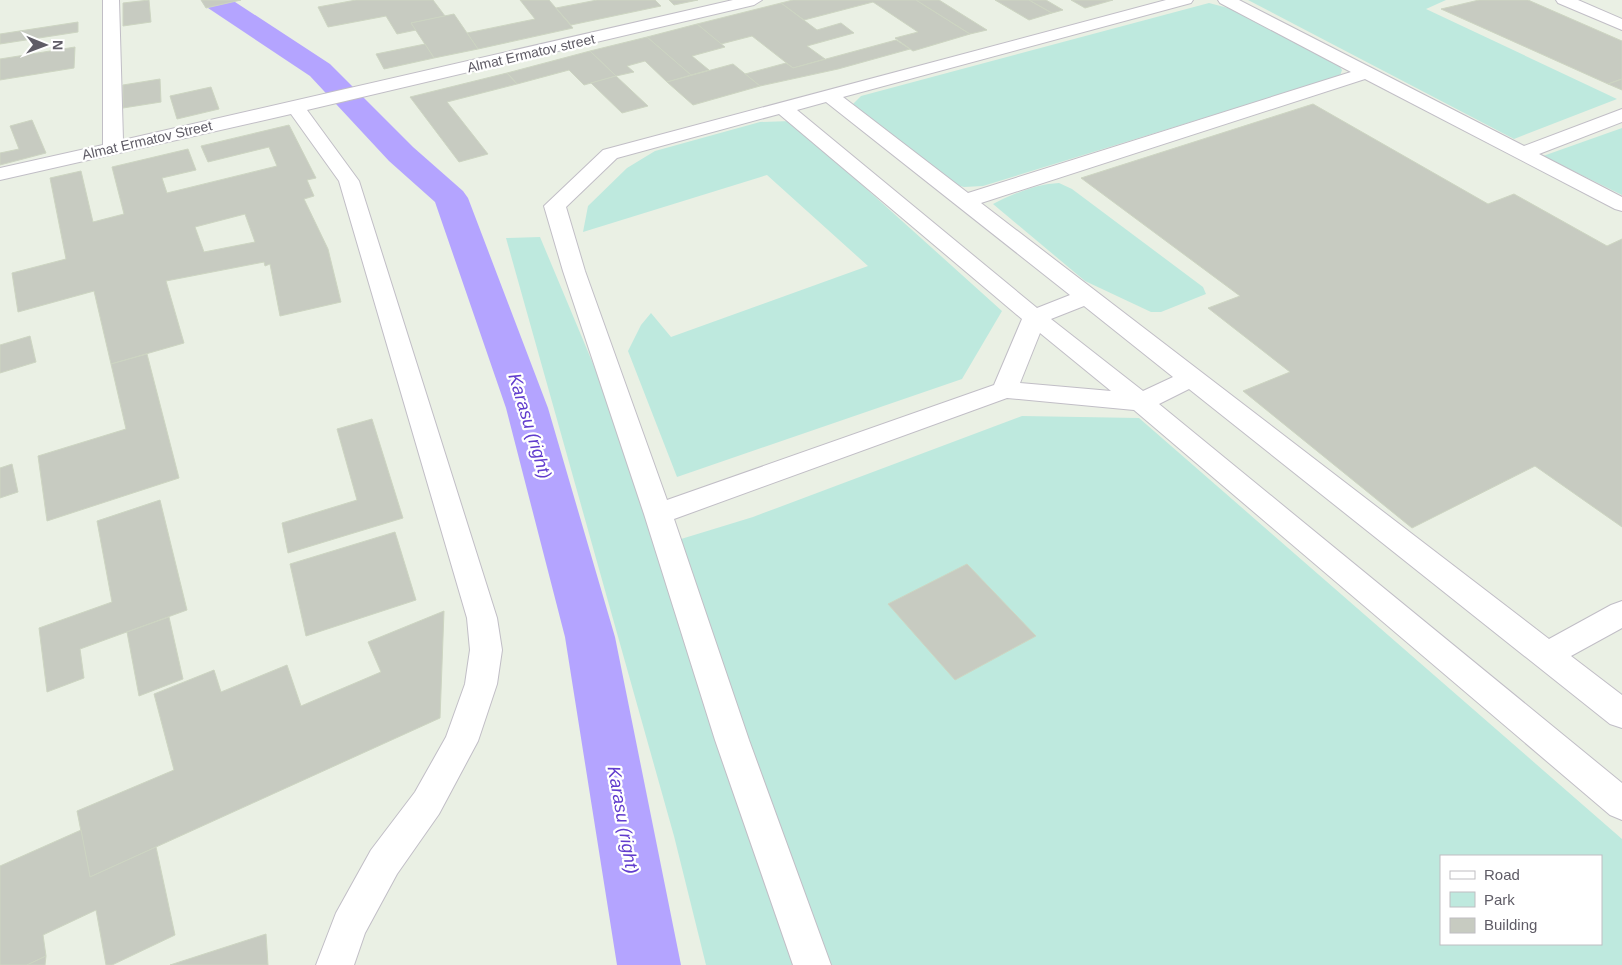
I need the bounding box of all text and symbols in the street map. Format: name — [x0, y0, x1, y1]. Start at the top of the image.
north arrow — [20, 20, 70, 70]
street label: Almat Ermatov street — [466, 30, 597, 75]
text: N — [50, 40, 66, 50]
street label: Almat Ermatov Street — [80, 117, 214, 163]
water label: Karasu (right) — [504, 371, 556, 481]
water label: Karasu (right) — [604, 765, 642, 875]
legend — [1440, 855, 1602, 945]
text: Road — [1484, 866, 1520, 883]
text: Park — [1484, 891, 1515, 908]
text: Building — [1484, 916, 1537, 933]

